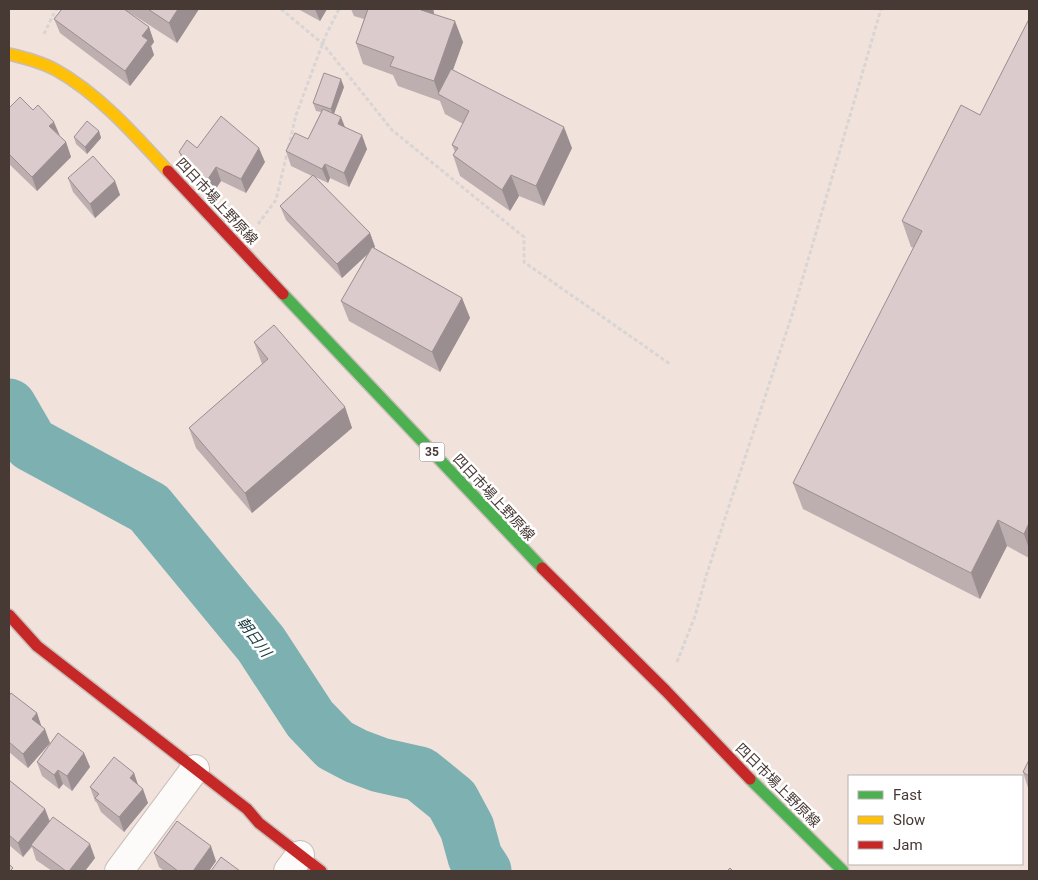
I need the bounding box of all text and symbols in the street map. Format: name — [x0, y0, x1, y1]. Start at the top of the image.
street label: 四日市場上野原線 — [173, 155, 261, 247]
road number: 35 — [420, 442, 444, 462]
street label: 四日市場上野原線 — [450, 451, 538, 543]
water label: 朝日川 — [233, 614, 276, 662]
street label: 四日市場上野原線 — [733, 740, 823, 830]
legend — [848, 775, 1023, 865]
text: Fast — [893, 786, 922, 804]
text: Slow — [893, 811, 925, 829]
text: Jam — [893, 836, 923, 854]

